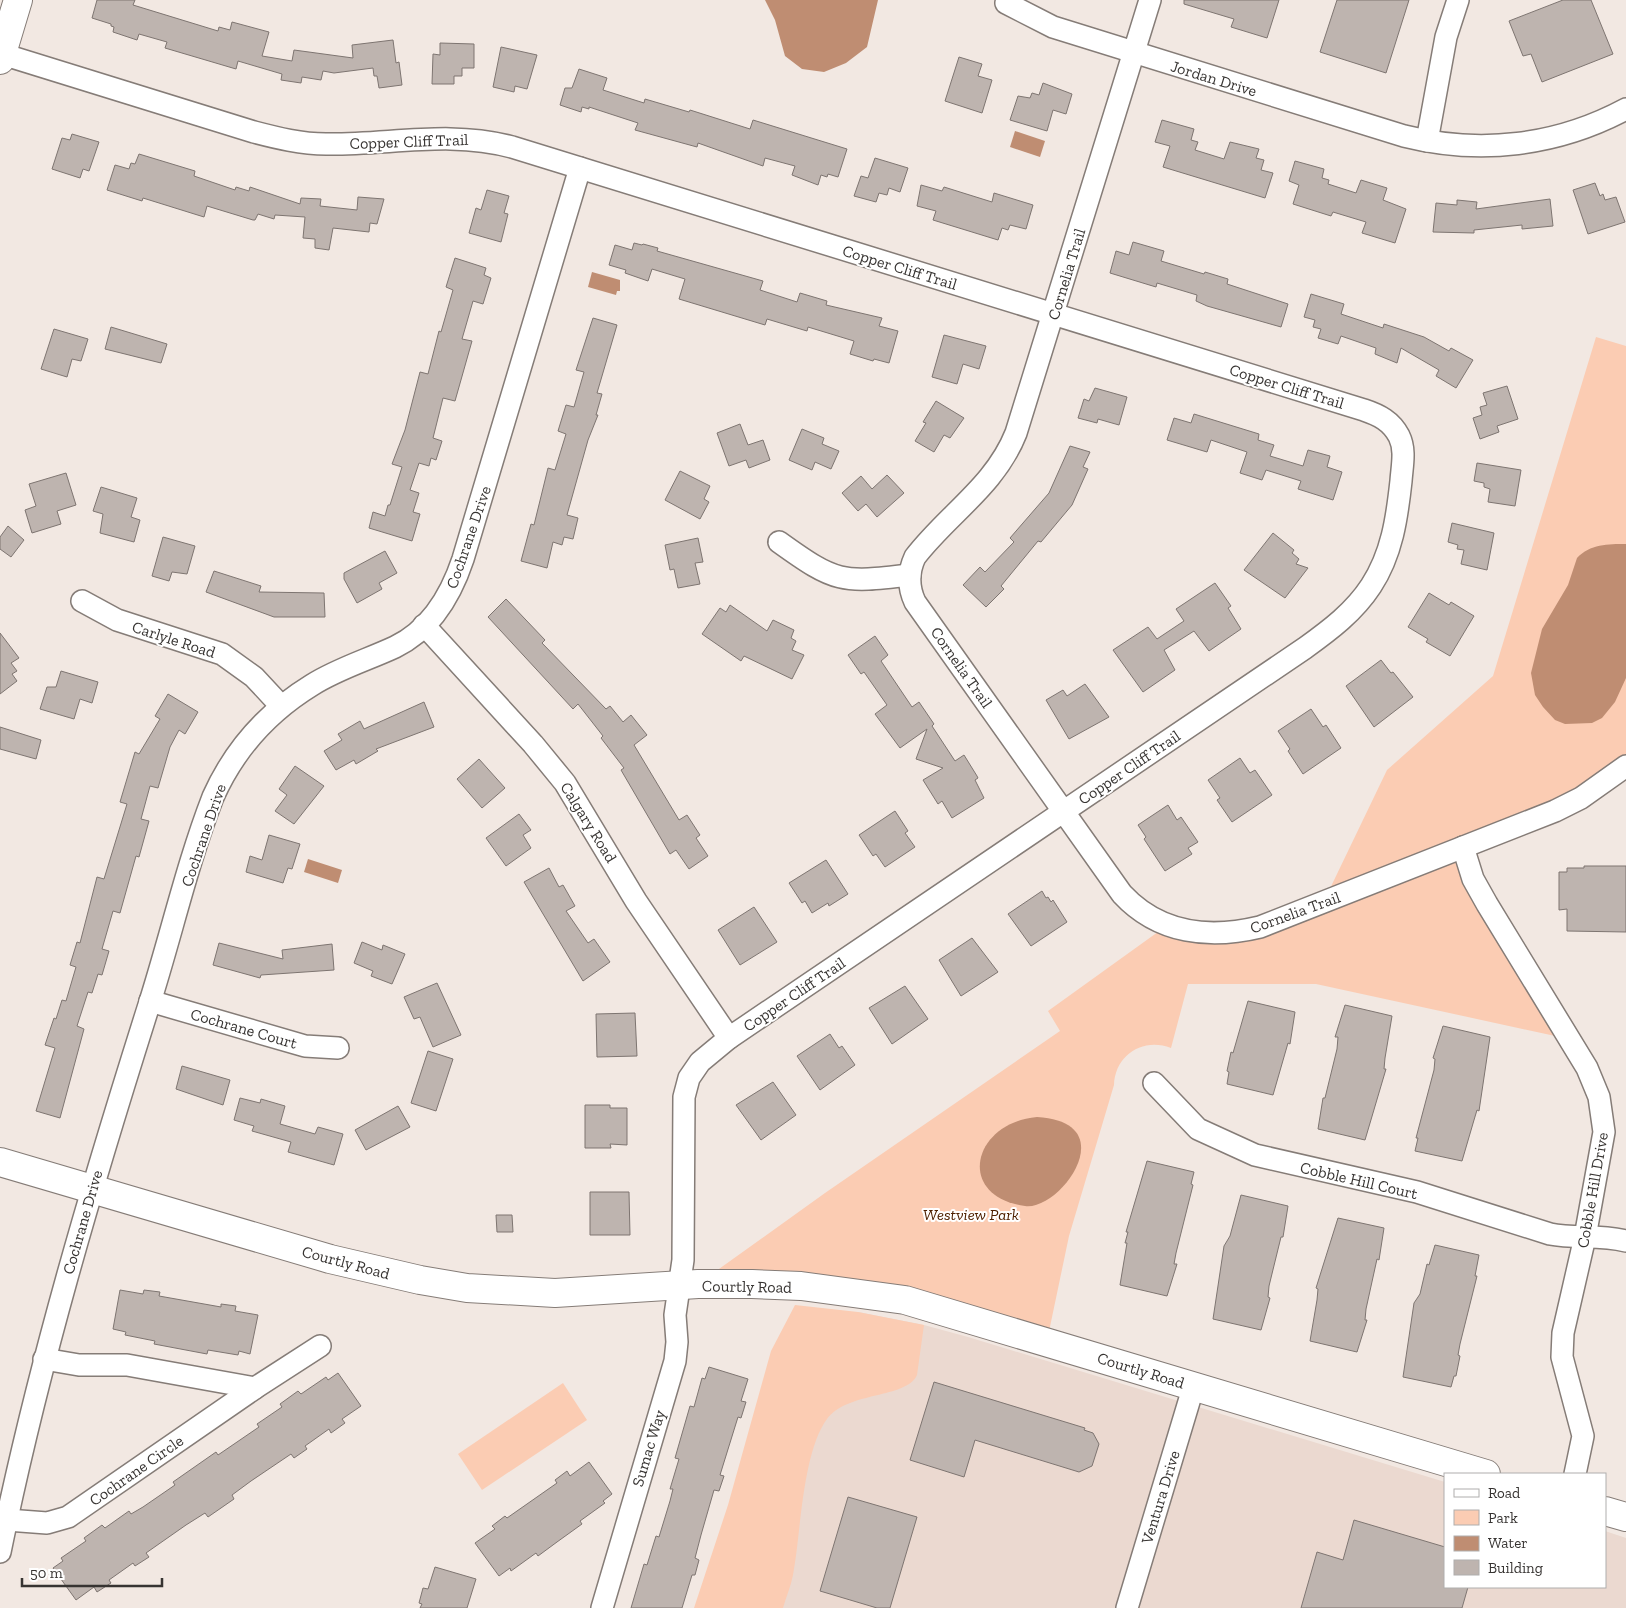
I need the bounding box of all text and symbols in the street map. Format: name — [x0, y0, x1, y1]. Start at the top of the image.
street label: Jordan Drive — [1169, 56, 1259, 101]
street label: Copper Cliff Trail — [349, 130, 469, 153]
street label: Cornelia Trail — [1044, 226, 1089, 322]
street label: Copper Cliff Trail — [840, 241, 959, 294]
street label: Copper Cliff Trail — [1227, 360, 1346, 413]
street label: Cochrane Drive — [442, 483, 495, 591]
street label: Carlyle Road — [130, 617, 218, 662]
street label: Cornelia Trail — [927, 623, 997, 711]
street label: Copper Cliff Trail — [1075, 726, 1184, 809]
street label: Calgary Road — [556, 778, 621, 866]
street label: Cochrane Drive — [177, 781, 230, 889]
street label: Cornelia Trail — [1247, 887, 1343, 938]
street label: Copper Cliff Trail — [740, 953, 849, 1036]
street label: Cochrane Court — [188, 1004, 299, 1053]
street label: Cobble Hill Drive — [1573, 1131, 1612, 1250]
street label: Cobble Hill Court — [1298, 1158, 1420, 1203]
street label: Cochrane Drive — [59, 1168, 106, 1276]
park label: Westview Park — [923, 1205, 1019, 1224]
street label: Courtly Road — [300, 1242, 392, 1283]
street label: Courtly Road — [702, 1276, 792, 1297]
street label: Courtly Road — [1095, 1348, 1187, 1393]
street label: Sumac Way — [628, 1407, 669, 1489]
street label: Cochrane Circle — [86, 1431, 187, 1510]
street label: Ventura Drive — [1137, 1448, 1184, 1547]
legend — [1444, 1473, 1606, 1588]
text: Road — [1488, 1484, 1521, 1502]
text: Park — [1488, 1509, 1518, 1527]
text: Water — [1488, 1534, 1528, 1552]
scale bar — [22, 1556, 162, 1588]
text: Building — [1488, 1559, 1543, 1577]
text: 50 m — [30, 1564, 63, 1582]

